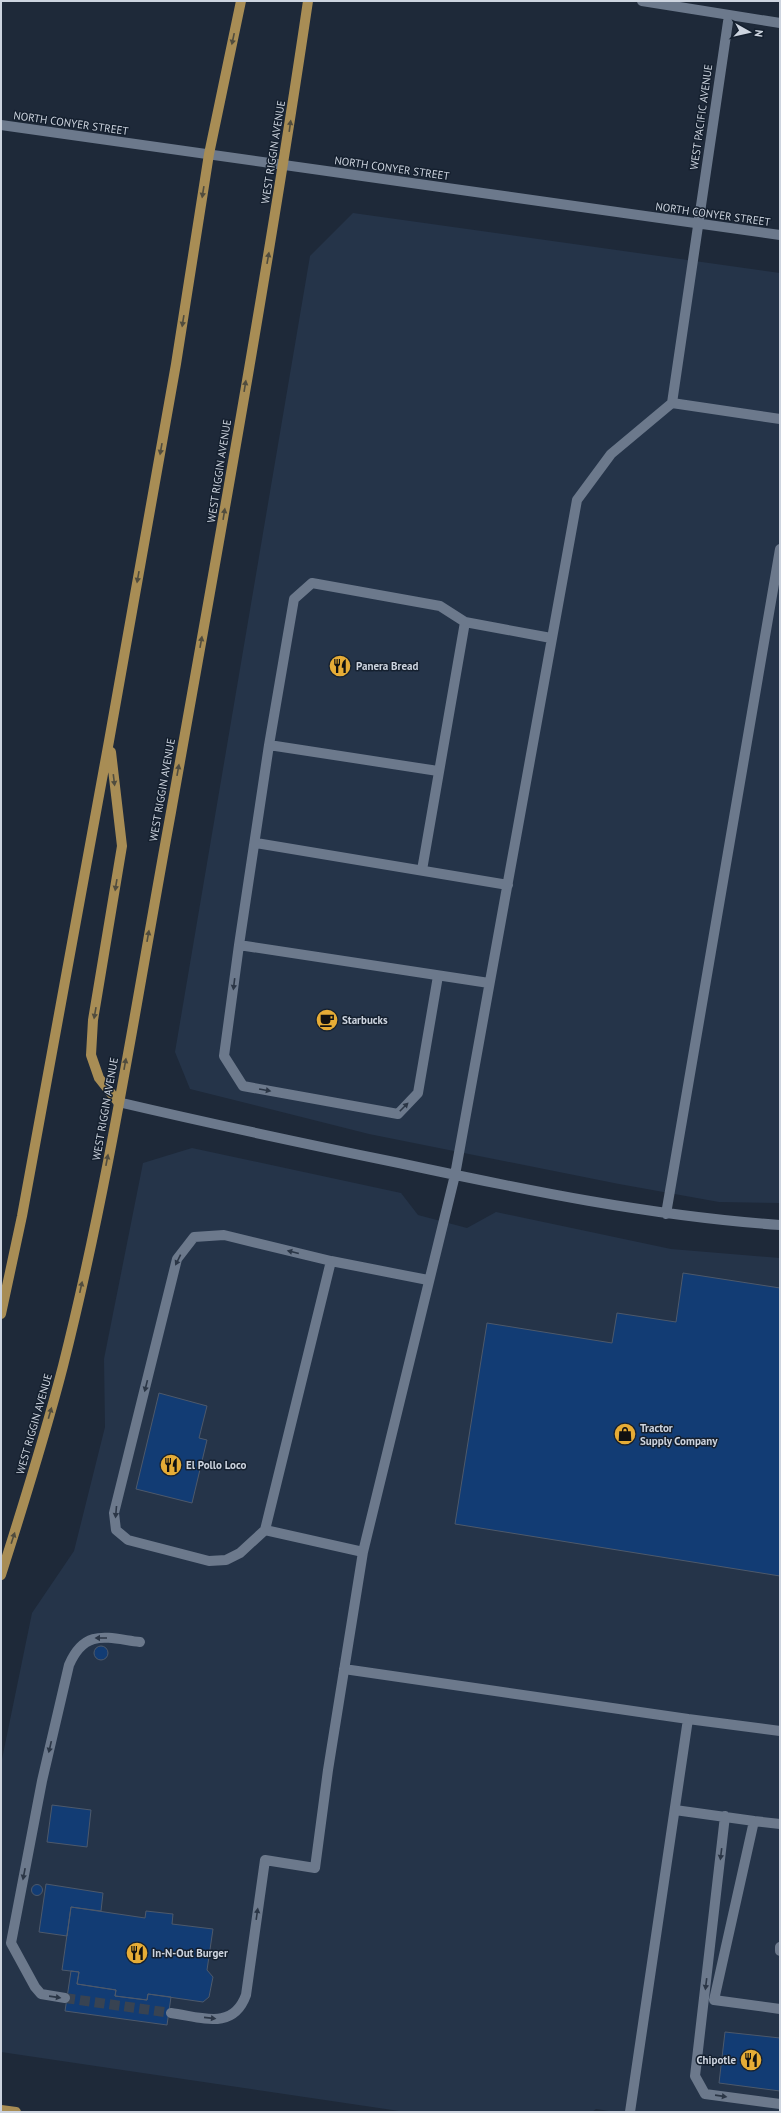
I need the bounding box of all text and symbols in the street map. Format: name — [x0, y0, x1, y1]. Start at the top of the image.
north arrow — [729, 12, 769, 52]
text: N — [751, 29, 766, 38]
one-way arrow — [230, 33, 236, 45]
street label: WEST PACIFIC AVENUE — [687, 63, 715, 171]
street label: WEST RIGGIN AVENUE — [258, 99, 288, 205]
street label: NORTH CONYER STREET — [13, 108, 129, 138]
one-way arrow — [287, 120, 293, 132]
street label: NORTH CONYER STREET — [334, 153, 450, 183]
one-way arrow — [200, 186, 206, 198]
street label: NORTH CONYER STREET — [655, 199, 771, 229]
one-way arrow — [265, 252, 271, 264]
one-way arrow — [179, 315, 185, 327]
one-way arrow — [242, 380, 248, 392]
street label: WEST RIGGIN AVENUE — [204, 418, 234, 524]
one-way arrow — [158, 443, 164, 455]
one-way arrow — [221, 508, 227, 520]
one-way arrow — [135, 571, 141, 583]
one-way arrow — [199, 635, 205, 648]
restaurant icon: Panera Bread — [327, 653, 353, 679]
place label: Panera Bread — [356, 659, 419, 673]
street label: WEST RIGGIN AVENUE — [146, 737, 178, 843]
one-way arrow — [175, 763, 181, 776]
one-way arrow — [111, 774, 117, 786]
one-way arrow — [113, 878, 119, 891]
one-way arrow — [145, 930, 151, 942]
one-way arrow — [231, 978, 237, 990]
one-way arrow — [91, 1007, 97, 1019]
cafe icon: Starbucks — [314, 1007, 340, 1033]
place label: Starbucks — [342, 1013, 388, 1027]
street label: WEST RIGGIN AVENUE — [89, 1056, 121, 1162]
one-way arrow — [122, 1058, 128, 1070]
one-way arrow — [259, 1087, 271, 1093]
one-way arrow — [399, 1102, 409, 1112]
one-way arrow — [105, 1153, 111, 1166]
one-way arrow — [287, 1249, 299, 1255]
one-way arrow — [175, 1254, 181, 1266]
one-way arrow — [79, 1281, 85, 1293]
street label: WEST RIGGIN AVENUE — [13, 1372, 55, 1476]
one-way arrow — [142, 1380, 148, 1392]
one-way arrow — [47, 1407, 53, 1419]
shop icon: Tractor Supply Company — [612, 1421, 638, 1447]
place label: Tractor Supply Company — [640, 1421, 718, 1448]
restaurant icon: El Pollo Loco — [158, 1452, 184, 1478]
place label: El Pollo Loco — [186, 1458, 246, 1472]
one-way arrow — [112, 1506, 119, 1518]
one-way arrow — [10, 1531, 16, 1543]
one-way arrow — [94, 1635, 107, 1641]
one-way arrow — [47, 1741, 53, 1753]
one-way arrow — [718, 1848, 724, 1861]
one-way arrow — [20, 1868, 26, 1880]
one-way arrow — [254, 1908, 260, 1920]
restaurant icon: In-N-Out Burger — [124, 1940, 150, 1966]
place label: In-N-Out Burger — [152, 1946, 228, 1960]
one-way arrow — [702, 1978, 709, 1990]
one-way arrow — [49, 1994, 61, 2000]
one-way arrow — [204, 2015, 216, 2021]
restaurant icon: Chipotle — [738, 2047, 764, 2073]
place label: Chipotle — [696, 2053, 736, 2067]
one-way arrow — [715, 2093, 727, 2099]

